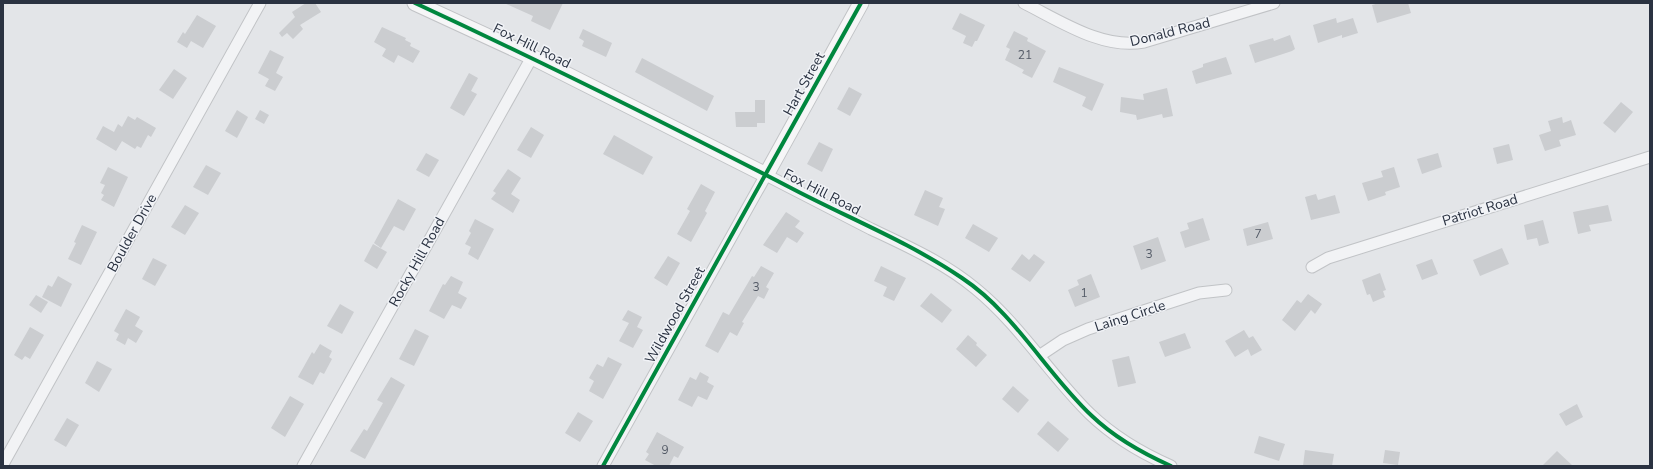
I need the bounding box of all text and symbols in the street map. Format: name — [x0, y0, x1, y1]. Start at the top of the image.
street label: Donald Road — [1128, 13, 1212, 51]
street label: Fox Hill Road — [490, 19, 574, 73]
house number: 21 — [1018, 47, 1032, 63]
street label: Hart Street — [779, 49, 829, 119]
street label: Fox Hill Road — [780, 164, 864, 220]
street label: Patriot Road — [1440, 190, 1520, 230]
street label: Boulder Drive — [103, 191, 161, 275]
street label: Rocky Hill Road — [385, 214, 449, 310]
house number: 7 — [1254, 226, 1262, 242]
house number: 3 — [1145, 246, 1153, 262]
street label: Wildwood Street — [640, 263, 710, 367]
house number: 3 — [752, 279, 760, 295]
house number: 1 — [1080, 285, 1088, 301]
street label: Laing Circle — [1092, 296, 1168, 336]
house number: 9 — [661, 442, 669, 458]

